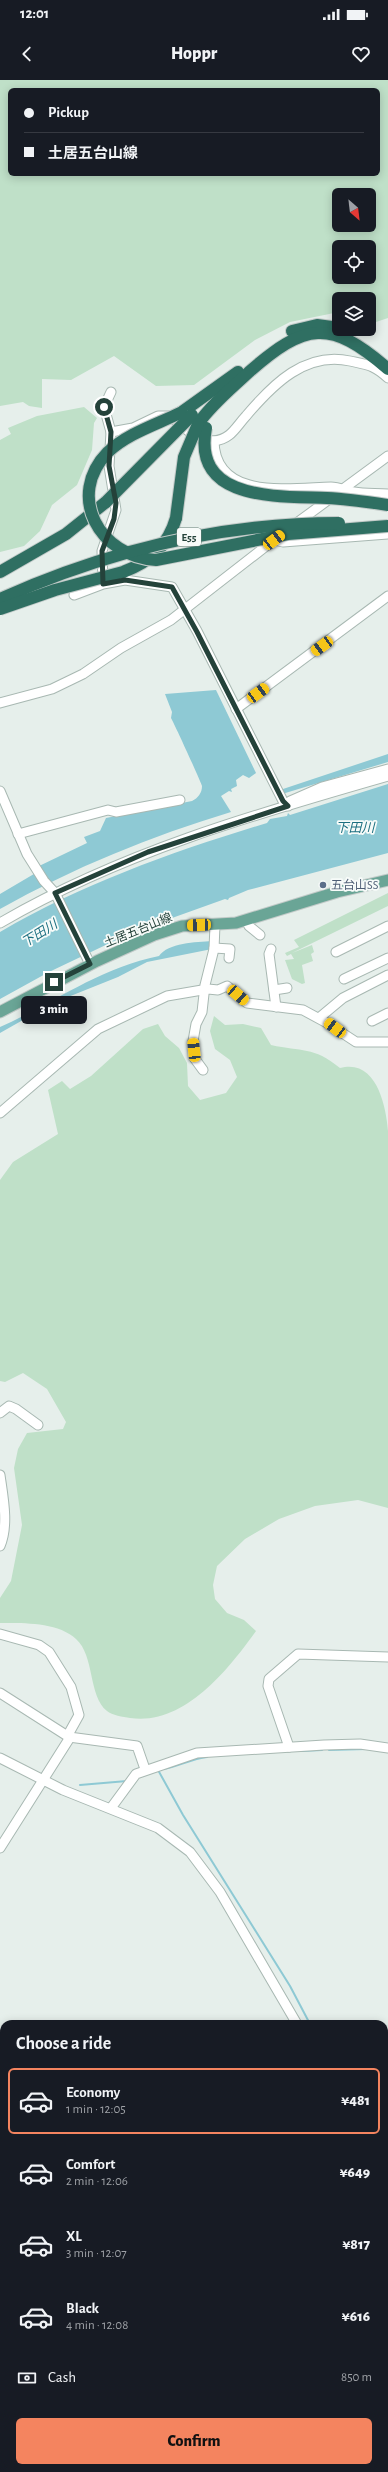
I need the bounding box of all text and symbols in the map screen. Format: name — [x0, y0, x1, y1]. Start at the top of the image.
text: 12:01 — [20, 6, 49, 21]
icon: back — [16, 43, 38, 65]
icon: heart — [350, 43, 372, 65]
text: Hoppr — [171, 45, 217, 63]
text: Pickup — [48, 105, 89, 120]
text: 土居五台山線 — [48, 146, 138, 161]
north arrow — [332, 188, 376, 232]
map controls — [332, 188, 376, 336]
button: locate — [332, 240, 376, 284]
button: layers — [332, 292, 376, 336]
route start — [95, 398, 113, 416]
road number: E55 — [177, 528, 201, 546]
car — [261, 528, 287, 552]
car — [309, 634, 335, 658]
car — [245, 681, 271, 705]
water label: 下田川 — [335, 821, 376, 835]
place label: 五台山SS — [331, 878, 379, 891]
marker: 五台山SS — [318, 880, 328, 890]
street label: 土居五台山線 — [102, 910, 174, 949]
water label: 下田川 — [19, 916, 62, 950]
car — [187, 919, 211, 931]
route end — [45, 973, 63, 991]
car — [225, 983, 251, 1007]
callout: 3 min — [21, 996, 87, 1024]
text: 3 min — [40, 1003, 68, 1016]
car — [322, 1016, 348, 1040]
car — [187, 1037, 201, 1063]
text: Choose a ride — [16, 2035, 111, 2053]
icon: car — [18, 2083, 54, 2119]
text: Economy — [66, 2085, 120, 2100]
text: ¥481 — [341, 2093, 370, 2108]
text: 1 min · 12:05 — [66, 2103, 126, 2116]
icon: car — [18, 2155, 54, 2191]
text: Comfort — [66, 2157, 115, 2172]
text: ¥649 — [339, 2165, 370, 2180]
text: 2 min · 12:06 — [66, 2175, 128, 2188]
icon: car — [18, 2227, 54, 2263]
text: XL — [66, 2229, 82, 2244]
text: ¥817 — [342, 2237, 370, 2252]
text: 3 min · 12:07 — [66, 2247, 127, 2260]
icon: car — [18, 2299, 54, 2335]
text: Black — [66, 2301, 99, 2316]
text: ¥616 — [342, 2309, 370, 2324]
text: 4 min · 12:08 — [66, 2319, 128, 2332]
icon: cash — [16, 2367, 38, 2389]
text: Cash — [48, 2370, 76, 2385]
text: 850 m — [341, 2371, 372, 2384]
button: Confirm — [16, 2418, 372, 2464]

